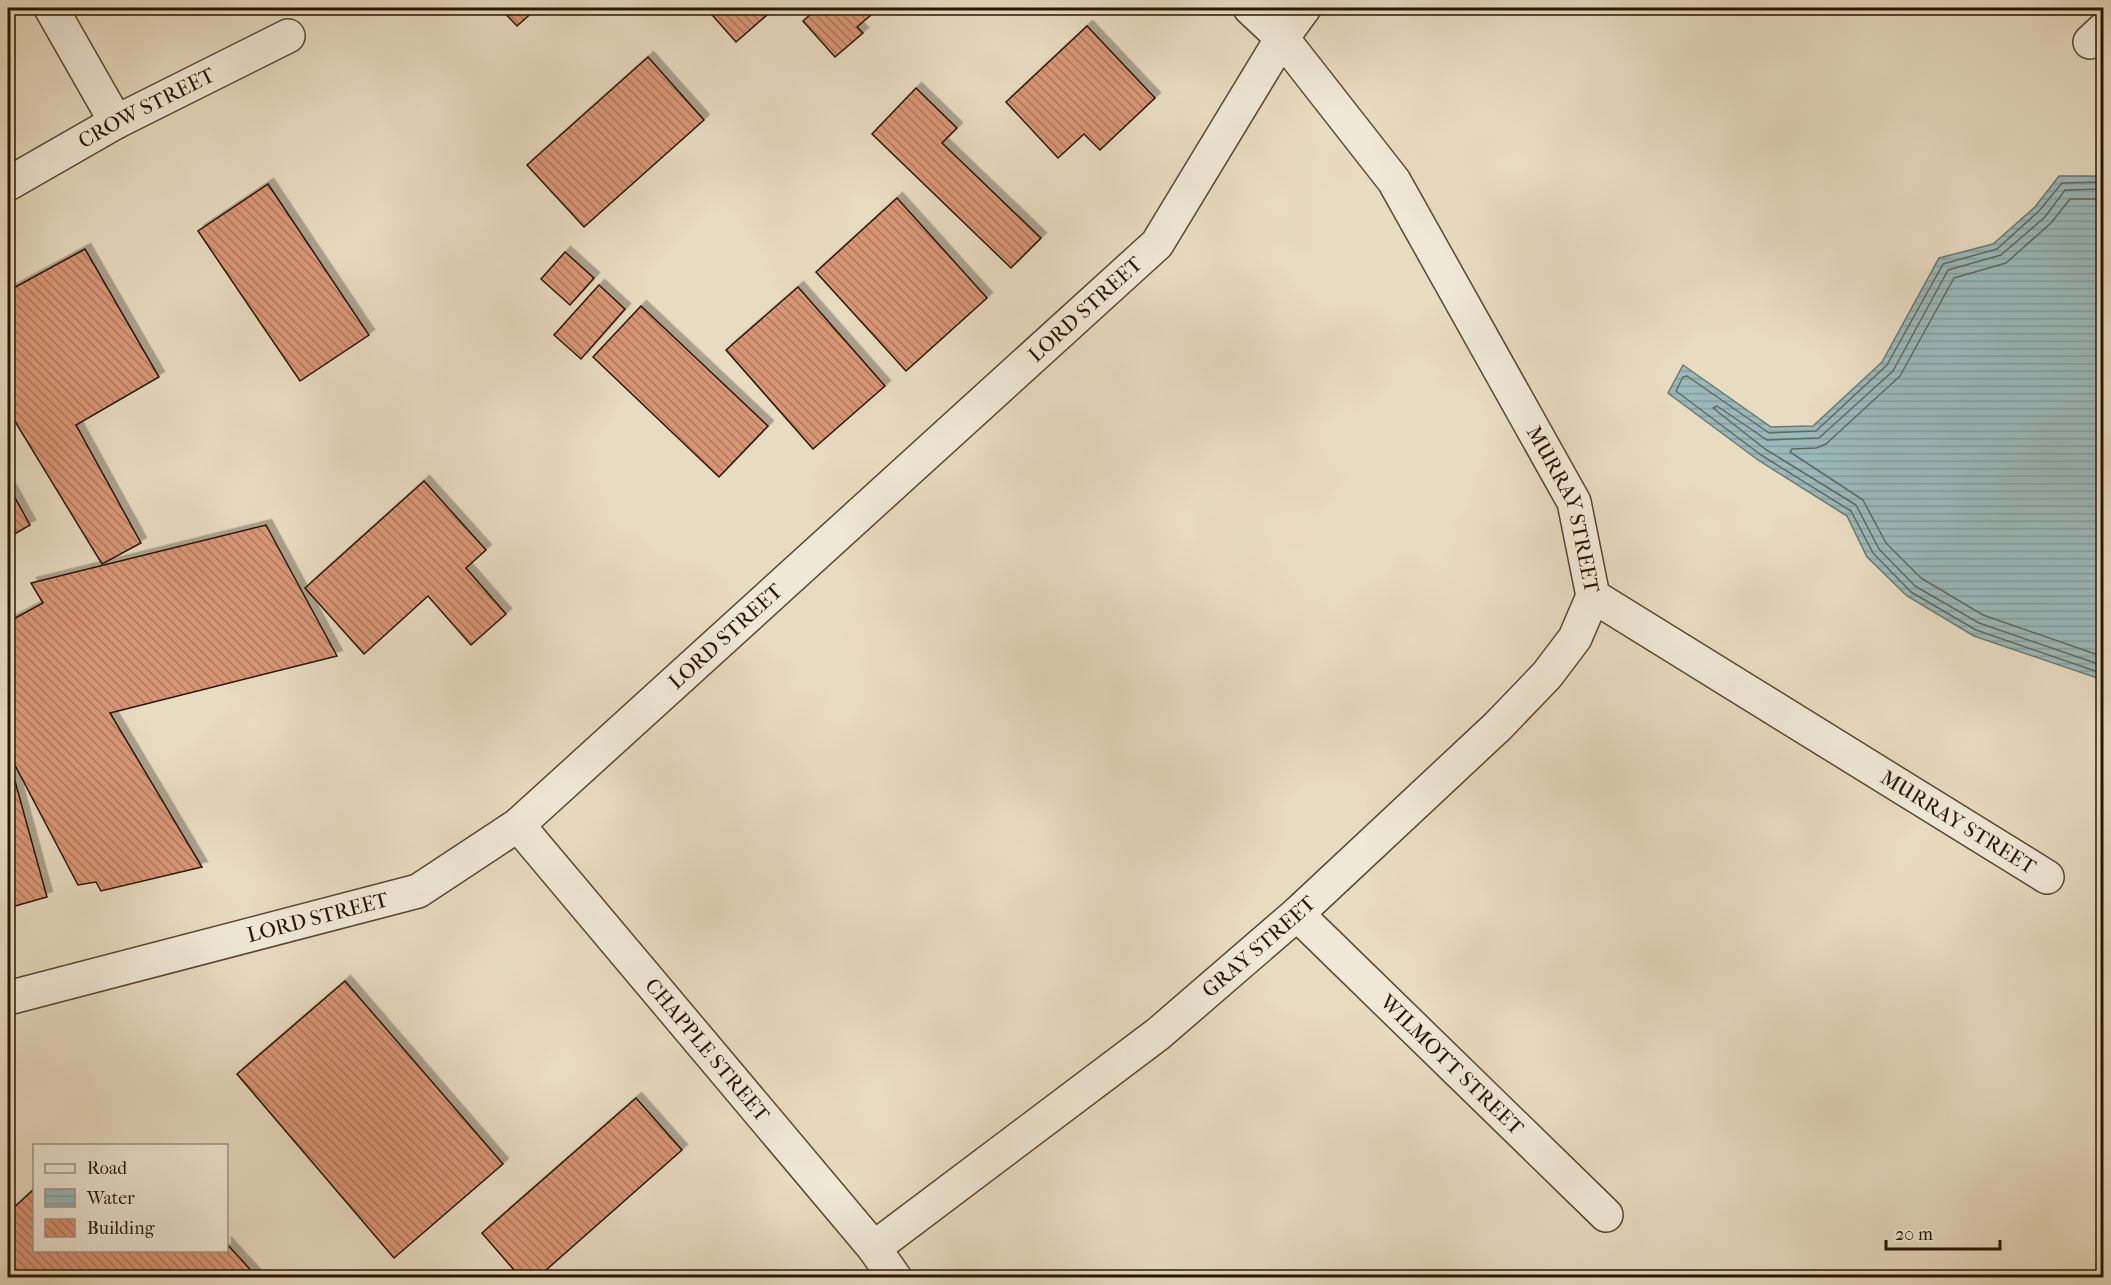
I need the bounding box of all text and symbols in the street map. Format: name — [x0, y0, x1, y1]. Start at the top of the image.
street label: CROW STREET — [74, 62, 219, 153]
street label: LORD STREET — [1023, 251, 1147, 367]
street label: MURRAY STREET — [1522, 422, 1604, 596]
street label: LORD STREET — [664, 578, 788, 694]
street label: MURRAY STREET — [1876, 765, 2041, 880]
street label: LORD STREET — [244, 887, 392, 947]
street label: GRAY STREET — [1197, 890, 1321, 1002]
street label: CHAPPLE STREET — [640, 973, 775, 1127]
street label: WILMOTT STREET — [1374, 989, 1529, 1140]
legend — [33, 1144, 228, 1252]
text: Road — [87, 1158, 127, 1179]
text: Water — [86, 1188, 135, 1209]
scale bar — [1886, 1213, 2000, 1251]
text: Building — [87, 1218, 155, 1239]
text: 20 m — [1895, 1224, 1933, 1245]

